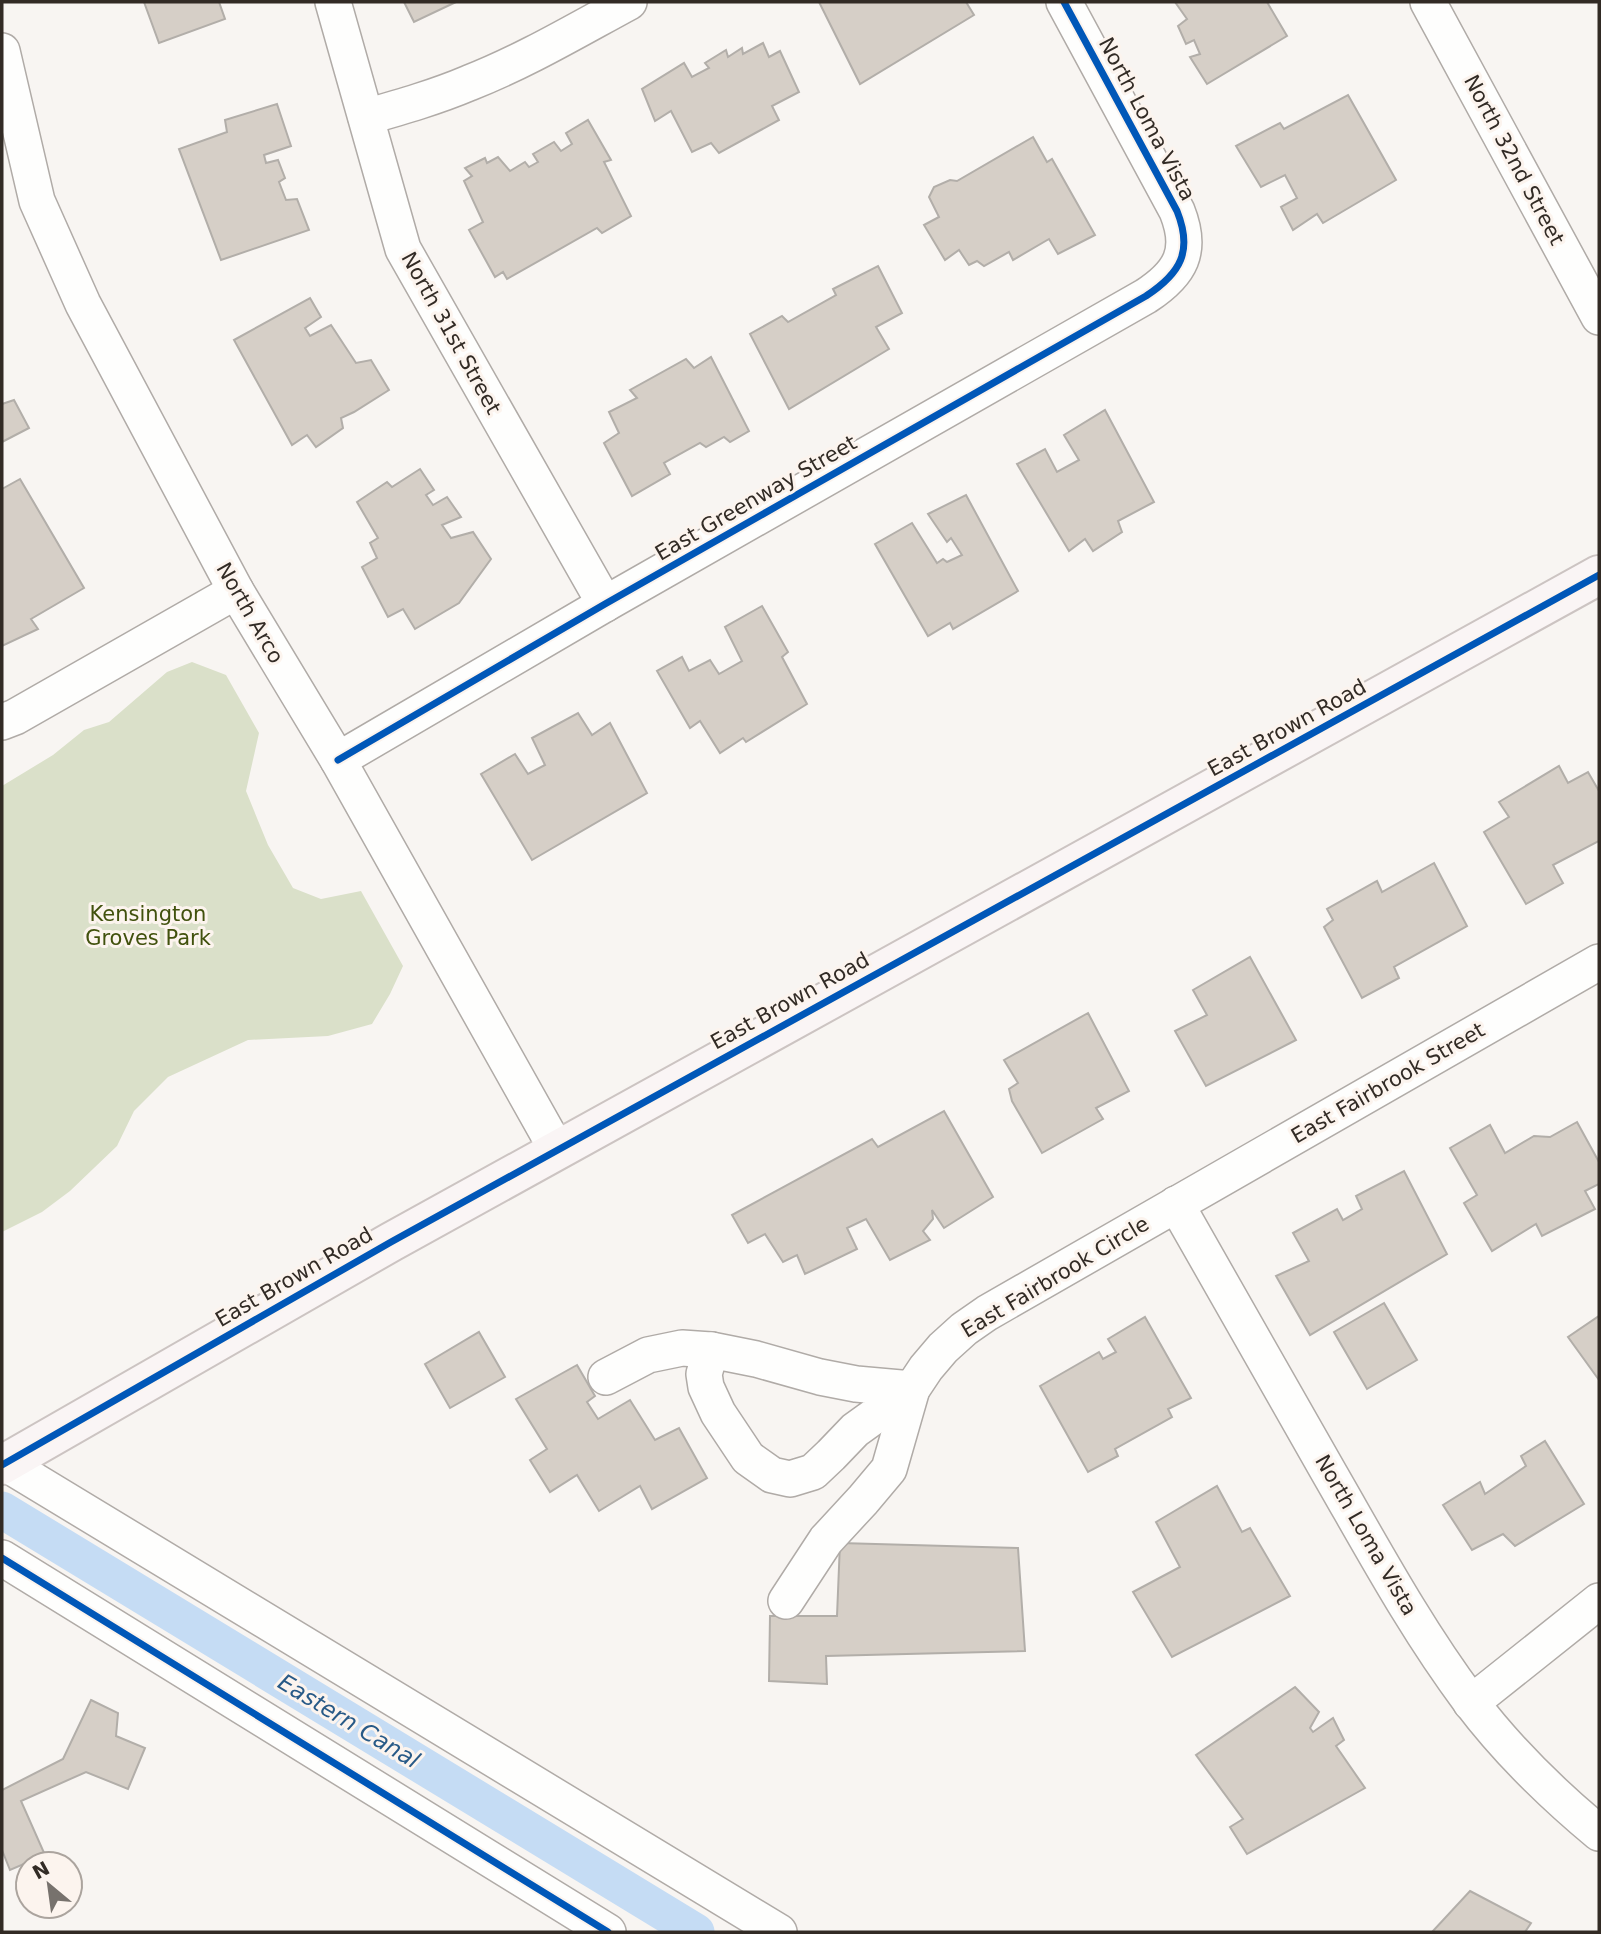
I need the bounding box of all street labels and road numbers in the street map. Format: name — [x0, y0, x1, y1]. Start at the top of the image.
street label: North Loma Vista — [1094, 33, 1200, 205]
street label: North 32nd Street — [1459, 71, 1569, 249]
street label: North 31st Street — [396, 248, 506, 418]
street label: East Greenway Street — [651, 430, 861, 566]
street label: North Arco — [212, 558, 288, 668]
street label: East Brown Road — [1204, 675, 1370, 781]
street label: East Brown Road — [707, 948, 873, 1054]
street label: East Fairbrook Street — [1287, 1018, 1489, 1148]
street label: East Fairbrook Circle — [957, 1211, 1153, 1343]
street label: East Brown Road — [211, 1222, 377, 1332]
street label: North Loma Vista — [1310, 1450, 1422, 1620]

